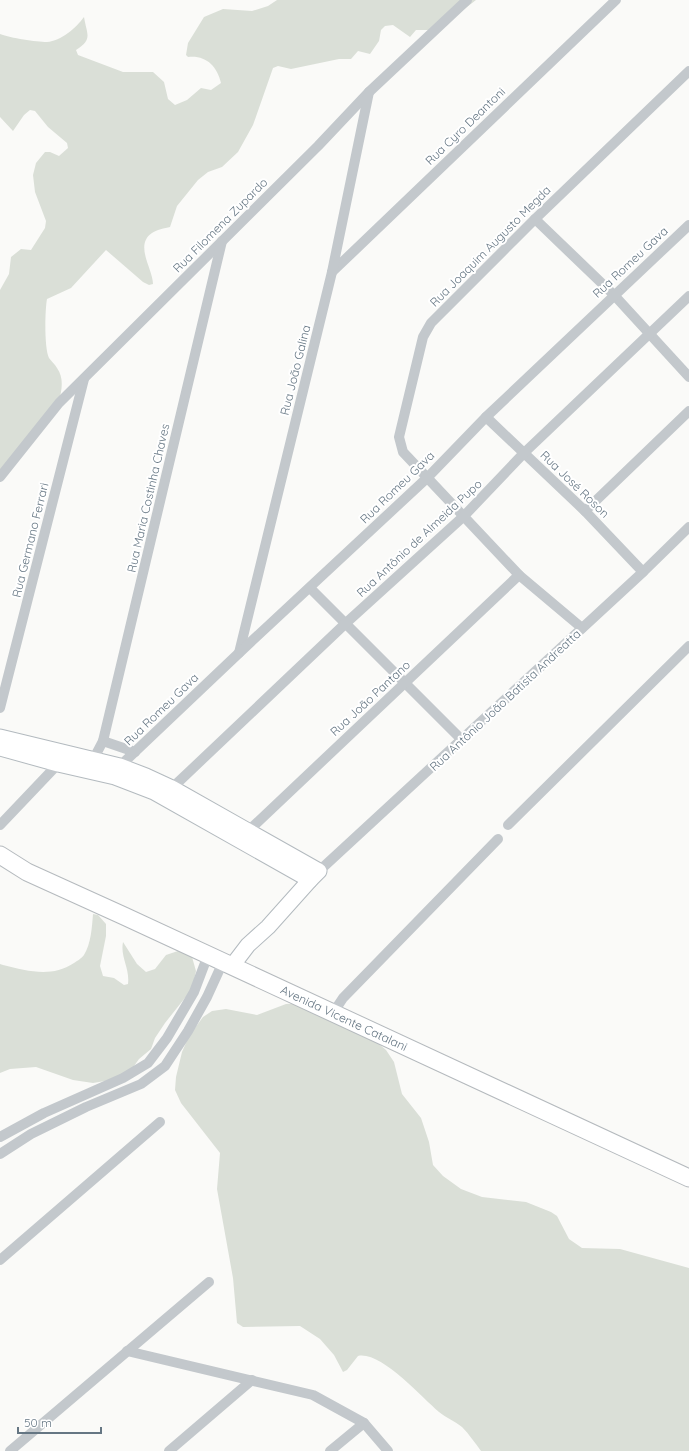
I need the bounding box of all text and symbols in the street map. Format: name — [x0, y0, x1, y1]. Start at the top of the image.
street label: Rua Cyro Deantoni — [422, 84, 508, 168]
street label: Rua Filomena Zupardo — [170, 175, 270, 275]
street label: Rua Joaquim Augusto Megda — [426, 182, 554, 310]
street label: Rua Romeu Gava — [589, 223, 671, 301]
street label: Rua João Galina — [277, 323, 313, 417]
street label: Rua Maria Costinha Chaves — [124, 422, 173, 574]
street label: Rua José Roson — [537, 447, 613, 521]
street label: Rua Romeu Gava — [357, 448, 437, 526]
street label: Rua Antônio de Almeida Pupo — [353, 476, 485, 600]
street label: Rua Germano Ferrari — [8, 481, 52, 599]
street label: Rua Antônio João Batista Andreatta — [426, 626, 584, 774]
street label: Rua João Pantano — [327, 657, 413, 739]
street label: Rua Romeu Gava — [121, 670, 201, 748]
street label: Avenida Vicente Catalani — [278, 982, 410, 1054]
scale bar — [18, 1409, 101, 1435]
text: 50 m — [24, 1415, 52, 1430]

